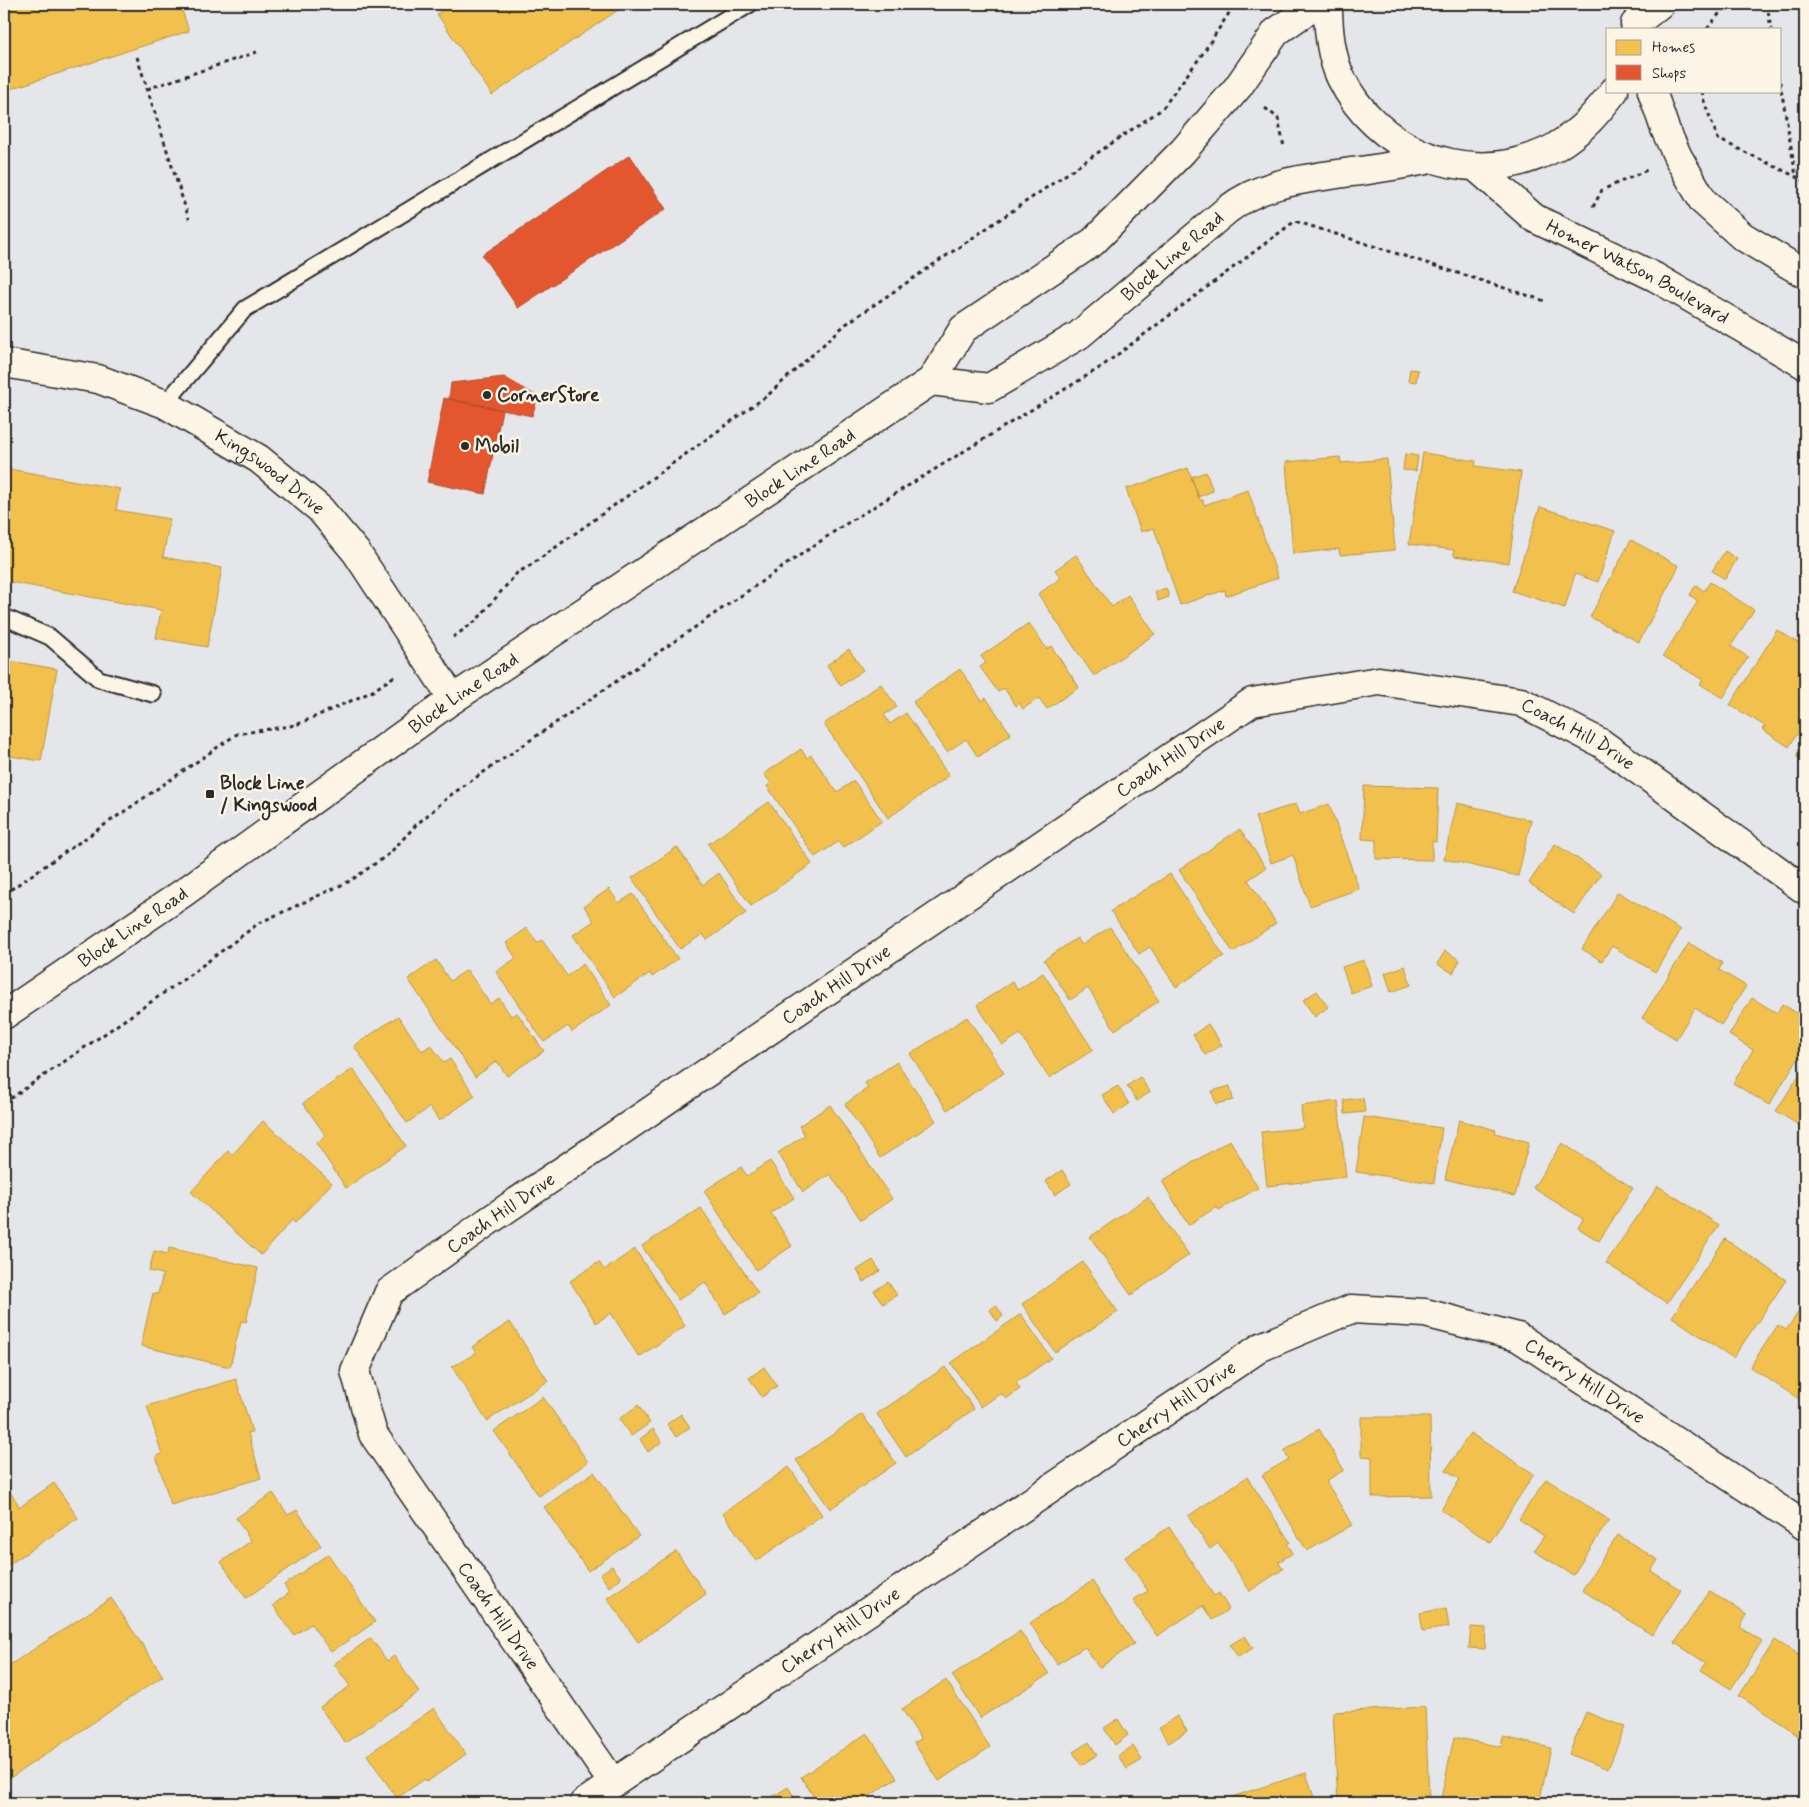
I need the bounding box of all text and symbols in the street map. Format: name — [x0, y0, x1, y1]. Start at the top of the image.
legend — [1606, 28, 1782, 92]
text: Homes — [1652, 38, 1695, 58]
text: Shops — [1652, 64, 1687, 84]
street label: Block Line Road — [1115, 205, 1229, 307]
street label: Homer Watson Boulevard — [1542, 213, 1734, 330]
place label: CornerStore — [497, 383, 600, 408]
marker: CornerStore — [481, 389, 493, 401]
street label: Block Line Road — [740, 422, 860, 514]
street label: Kingswood Drive — [210, 423, 330, 520]
place label: Mobil — [475, 434, 519, 459]
marker: Mobil — [459, 440, 471, 452]
street label: Block Line Road — [404, 647, 523, 739]
street label: Coach Hill Drive — [1517, 692, 1640, 776]
street label: Coach Hill Drive — [1111, 711, 1230, 803]
place label: Block Line / Kingswood — [220, 771, 317, 821]
marker: Block Line / Kingswood — [204, 788, 216, 800]
street label: Block Line Road — [73, 881, 193, 973]
street label: Coach Hill Drive — [777, 939, 896, 1030]
street label: Coach Hill Drive — [442, 1167, 560, 1259]
street label: Cherry Hill Drive — [1520, 1332, 1650, 1430]
street label: Cherry Hill Drive — [1111, 1355, 1241, 1453]
street label: Coach Hill Drive — [451, 1557, 545, 1675]
street label: Cherry Hill Drive — [775, 1581, 905, 1680]

